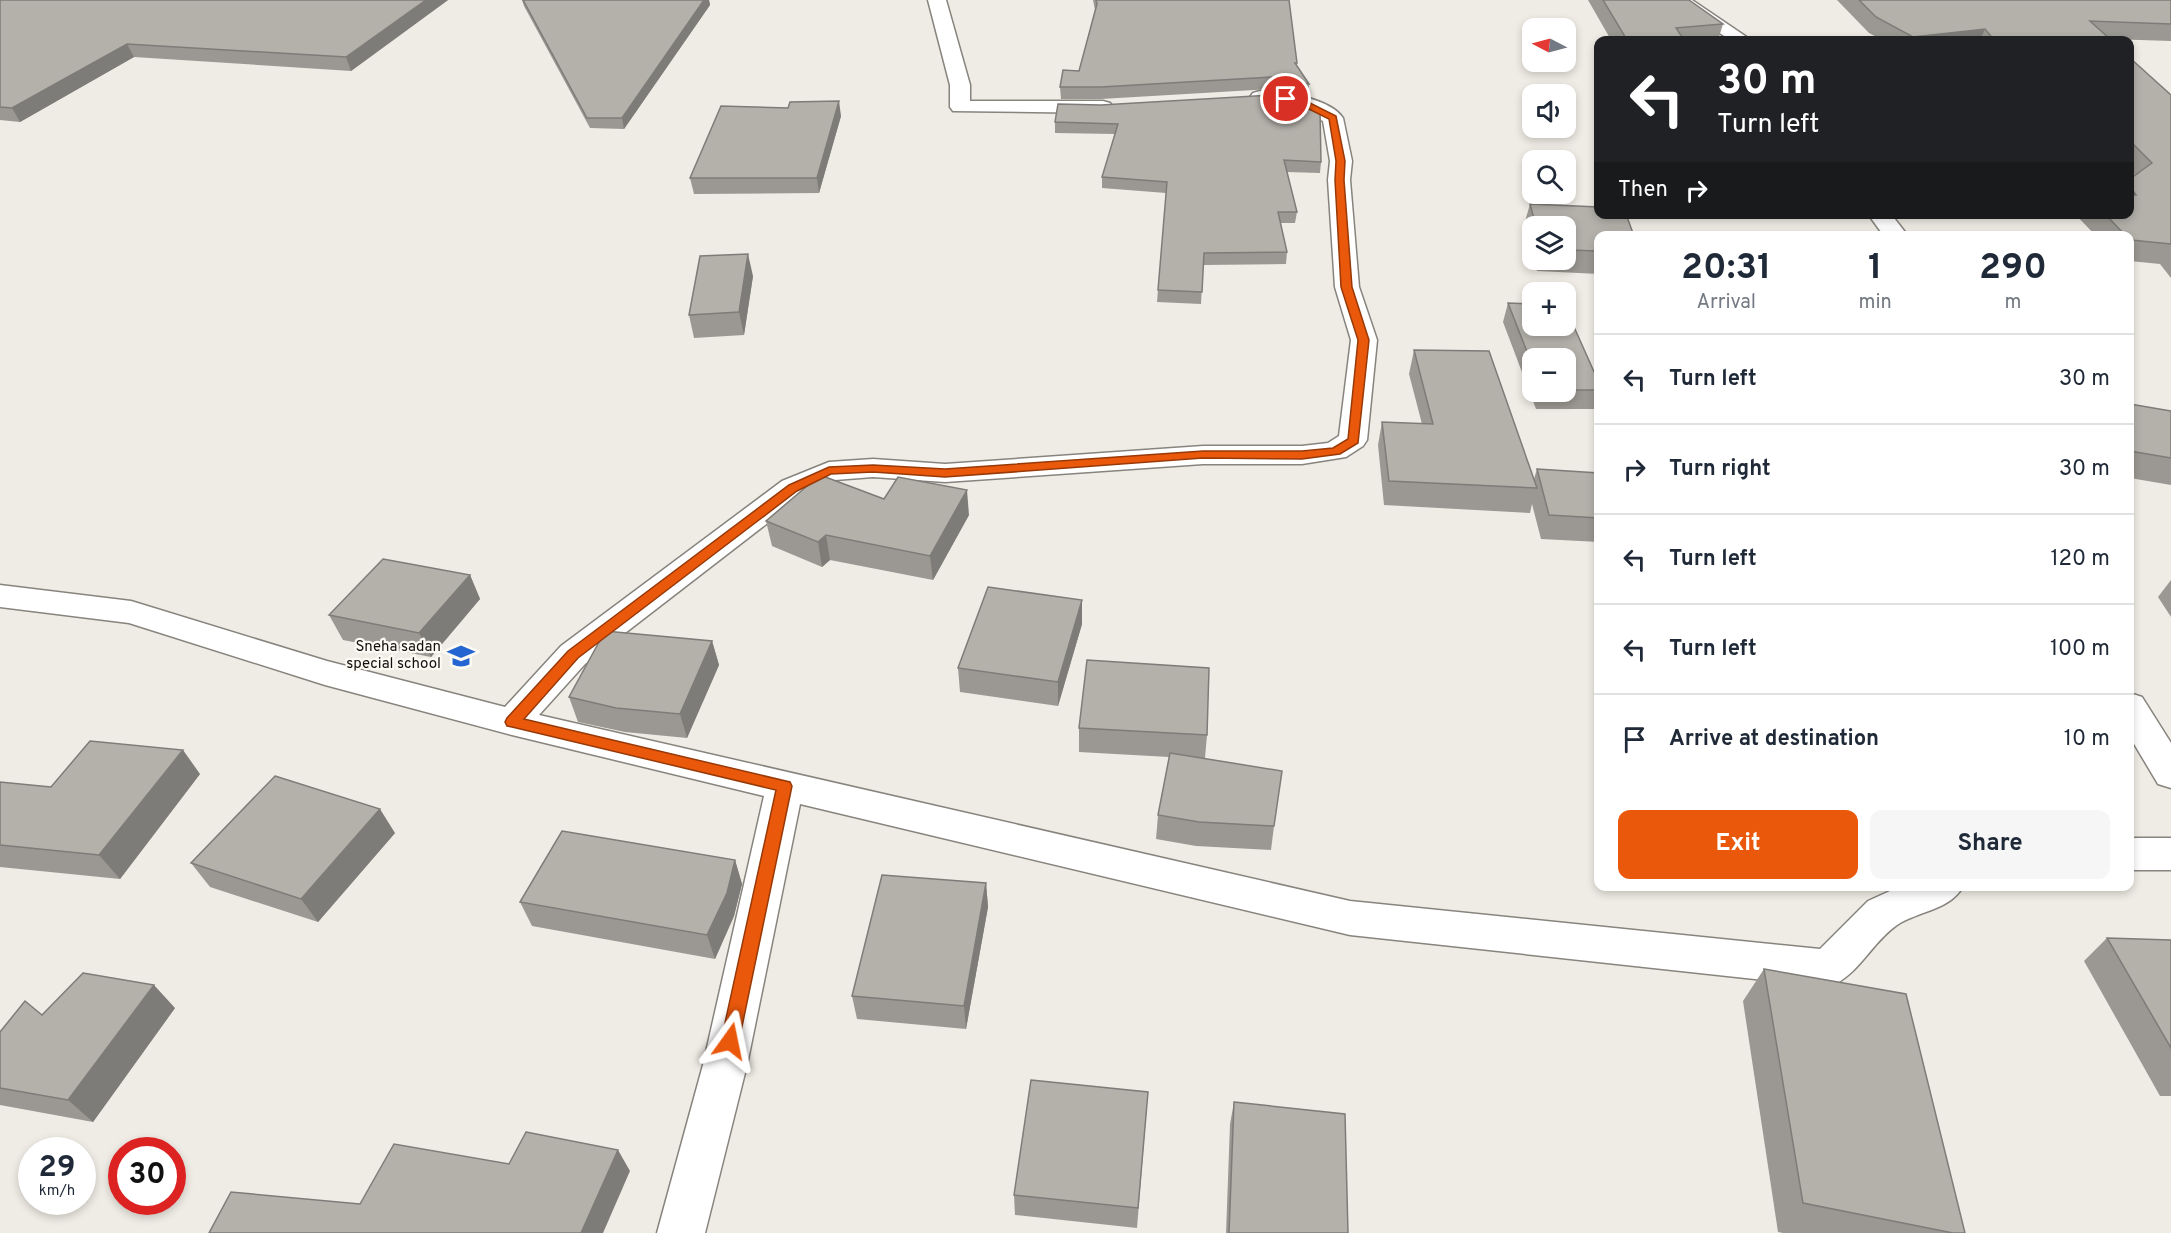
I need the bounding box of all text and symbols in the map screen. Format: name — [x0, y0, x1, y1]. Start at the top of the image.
north arrow — [1522, 18, 1576, 72]
map controls — [1522, 18, 1576, 402]
text: 30 m — [1717, 56, 1816, 109]
icon: left — [1618, 60, 1696, 138]
pin — [1260, 73, 1311, 124]
icon: arrive — [1269, 82, 1302, 115]
button: sound — [1522, 84, 1576, 138]
text: Turn left — [1717, 108, 1819, 142]
button: search — [1522, 150, 1576, 204]
icon: right — [1680, 174, 1713, 207]
text: Then — [1618, 177, 1668, 204]
button: layers — [1522, 216, 1576, 270]
text: 20:31 — [1681, 246, 1771, 292]
text: 1 — [1868, 246, 1882, 292]
text: 290 — [1979, 246, 2047, 292]
button: + — [1522, 282, 1576, 336]
text: Arrival — [1696, 290, 1756, 316]
text: min — [1859, 290, 1892, 316]
text: m — [2004, 290, 2021, 316]
button: − — [1522, 348, 1576, 402]
icon: left — [1618, 363, 1651, 396]
text: Turn left — [1669, 366, 1757, 393]
text: 30 m — [2059, 366, 2110, 393]
icon: right — [1618, 453, 1651, 486]
text: Turn right — [1669, 456, 1771, 483]
text: 30 m — [2059, 456, 2110, 483]
icon: left — [1618, 543, 1651, 576]
text: Turn left — [1669, 546, 1757, 573]
text: 120 m — [2050, 546, 2110, 573]
icon: left — [1618, 633, 1651, 666]
text: Turn left — [1669, 636, 1757, 663]
text: 100 m — [2050, 636, 2110, 663]
place label: Sneha sadan special school — [346, 638, 441, 674]
school or university icon: Sneha sadan special school — [446, 641, 476, 671]
icon: arrive — [1618, 723, 1651, 756]
text: Arrive at destination — [1669, 726, 1879, 753]
text: 10 m — [2064, 726, 2110, 753]
button: Exit — [1618, 810, 1858, 879]
button: Share — [1870, 810, 2110, 879]
position arrow — [698, 1009, 762, 1073]
speed limit sign: 30 — [108, 1137, 186, 1215]
text: 29 — [39, 1150, 75, 1187]
text: km/h — [39, 1182, 75, 1201]

